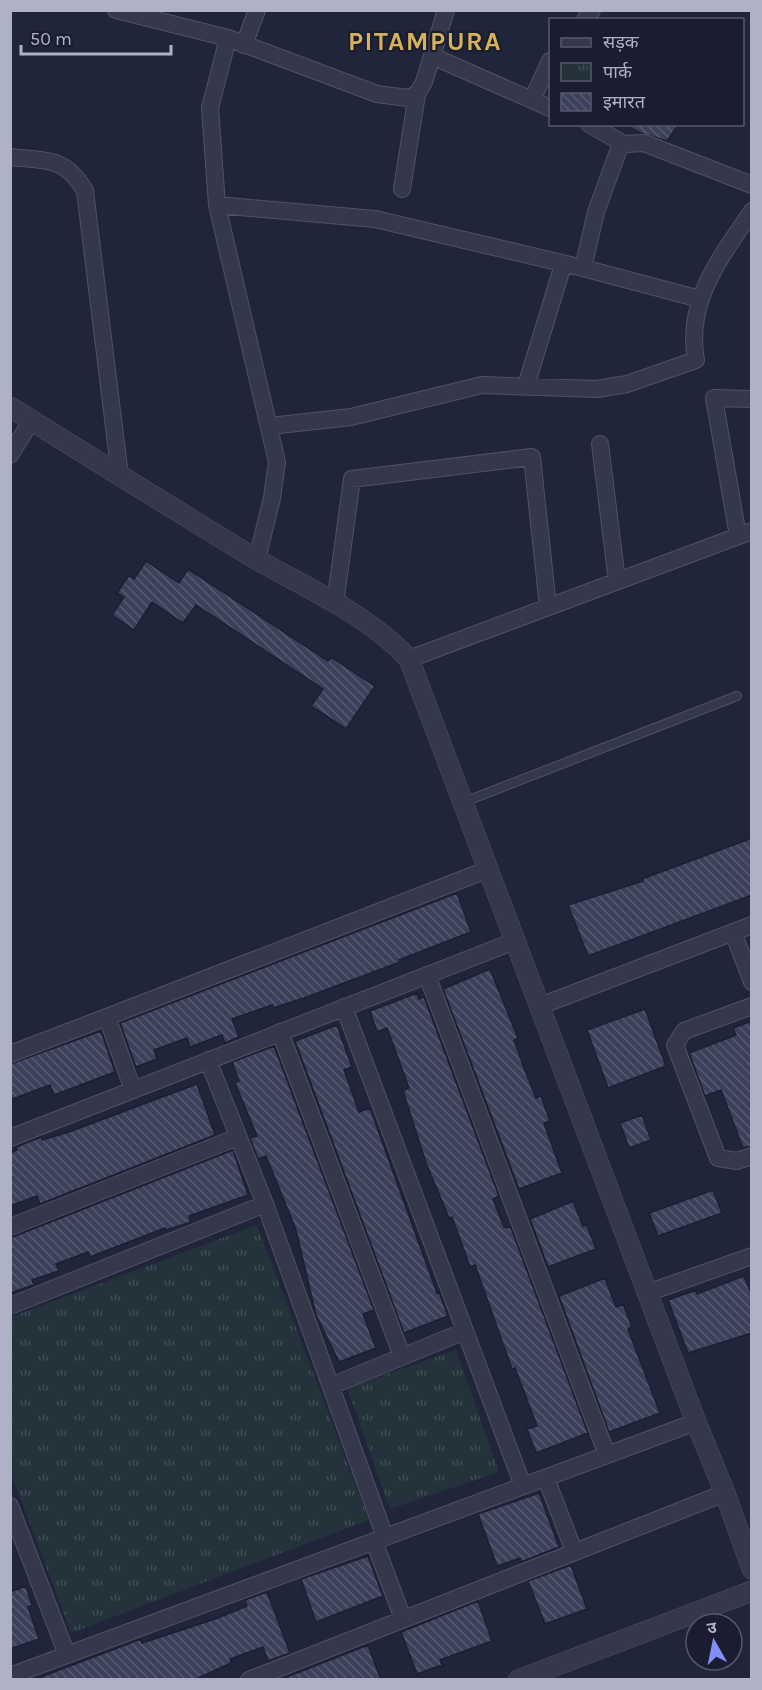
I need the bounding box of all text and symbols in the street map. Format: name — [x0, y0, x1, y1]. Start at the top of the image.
scale bar — [21, 18, 171, 56]
legend — [549, 18, 744, 126]
district label: PITAMPURA — [348, 26, 502, 57]
text: 50 m — [30, 28, 72, 50]
text: सड़क — [603, 31, 640, 53]
text: पार्क — [603, 61, 633, 83]
text: इमारत — [603, 91, 646, 113]
north arrow — [684, 1612, 744, 1672]
text: उ — [706, 1617, 718, 1638]

